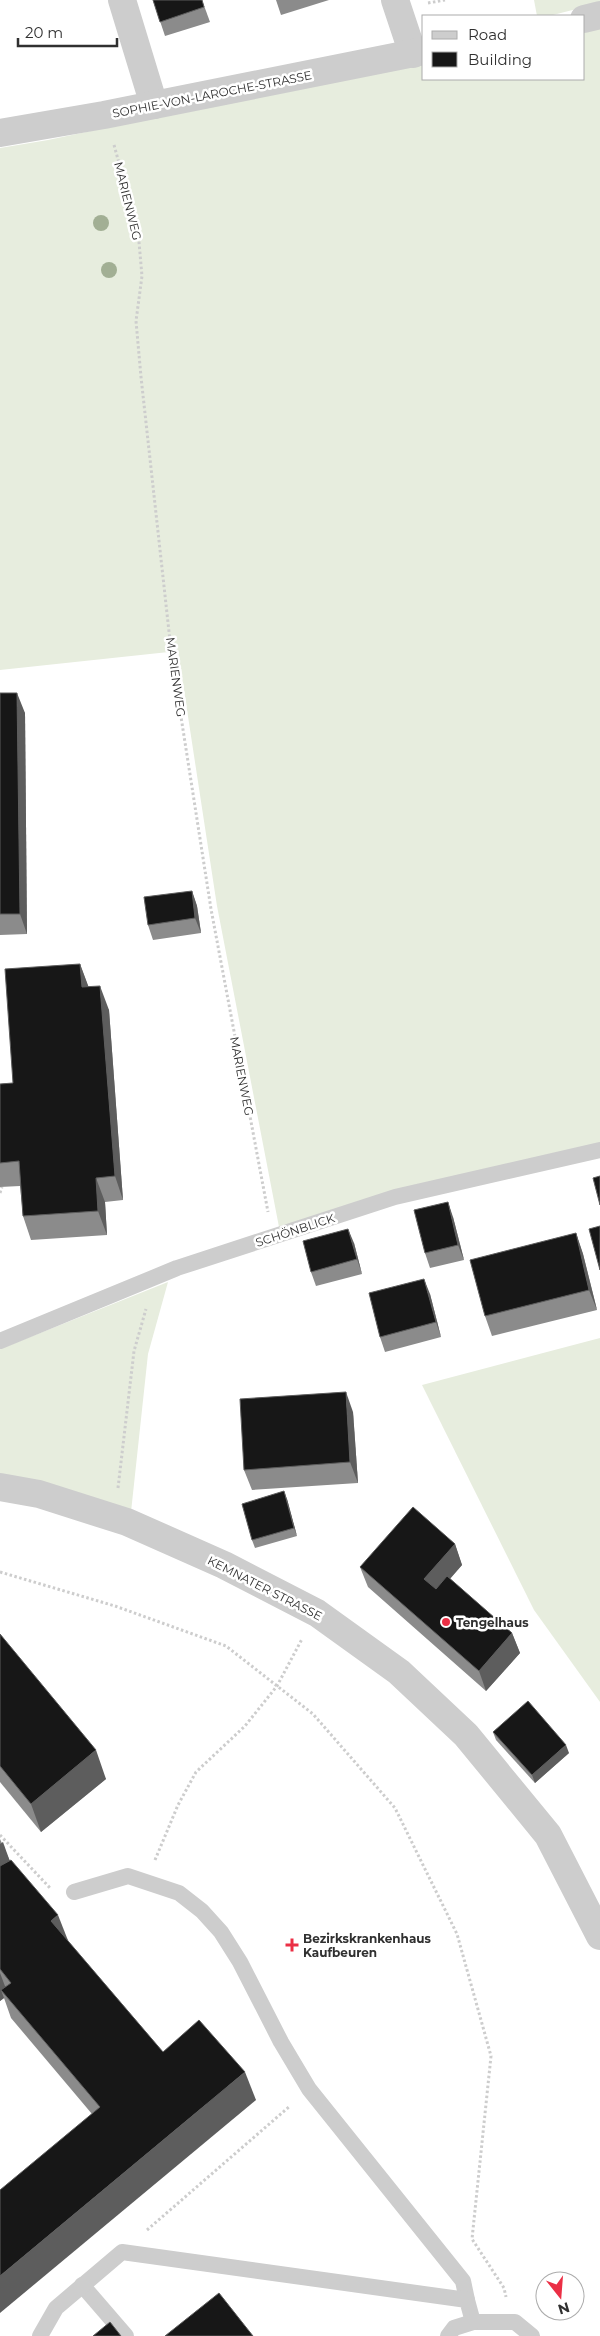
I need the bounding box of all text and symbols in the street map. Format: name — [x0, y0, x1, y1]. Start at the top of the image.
scale bar — [18, 15, 116, 47]
legend — [422, 15, 585, 80]
text: 20 m — [25, 23, 63, 42]
text: Road — [468, 25, 507, 44]
text: Building — [468, 50, 532, 69]
street label: SOPHIE-VON-LAROCHE-STRASSE — [111, 67, 313, 121]
street label: MARIENWEG — [111, 160, 145, 242]
street label: MARIENWEG — [163, 636, 189, 718]
street label: MARIENWEG — [227, 1035, 257, 1117]
street label: SCHÖNBLICK — [254, 1210, 337, 1250]
street label: KEMNATER STRASSE — [205, 1553, 325, 1623]
place label: Tengelhaus — [456, 1615, 529, 1630]
marker: Tengelhaus — [440, 1616, 452, 1628]
place label: Bezirkskrankenhaus Kaufbeuren — [303, 1931, 432, 1960]
marker: Bezirkskrankenhaus Kaufbeuren — [285, 1938, 299, 1952]
north arrow — [535, 2271, 585, 2321]
text: N — [556, 2298, 572, 2319]

